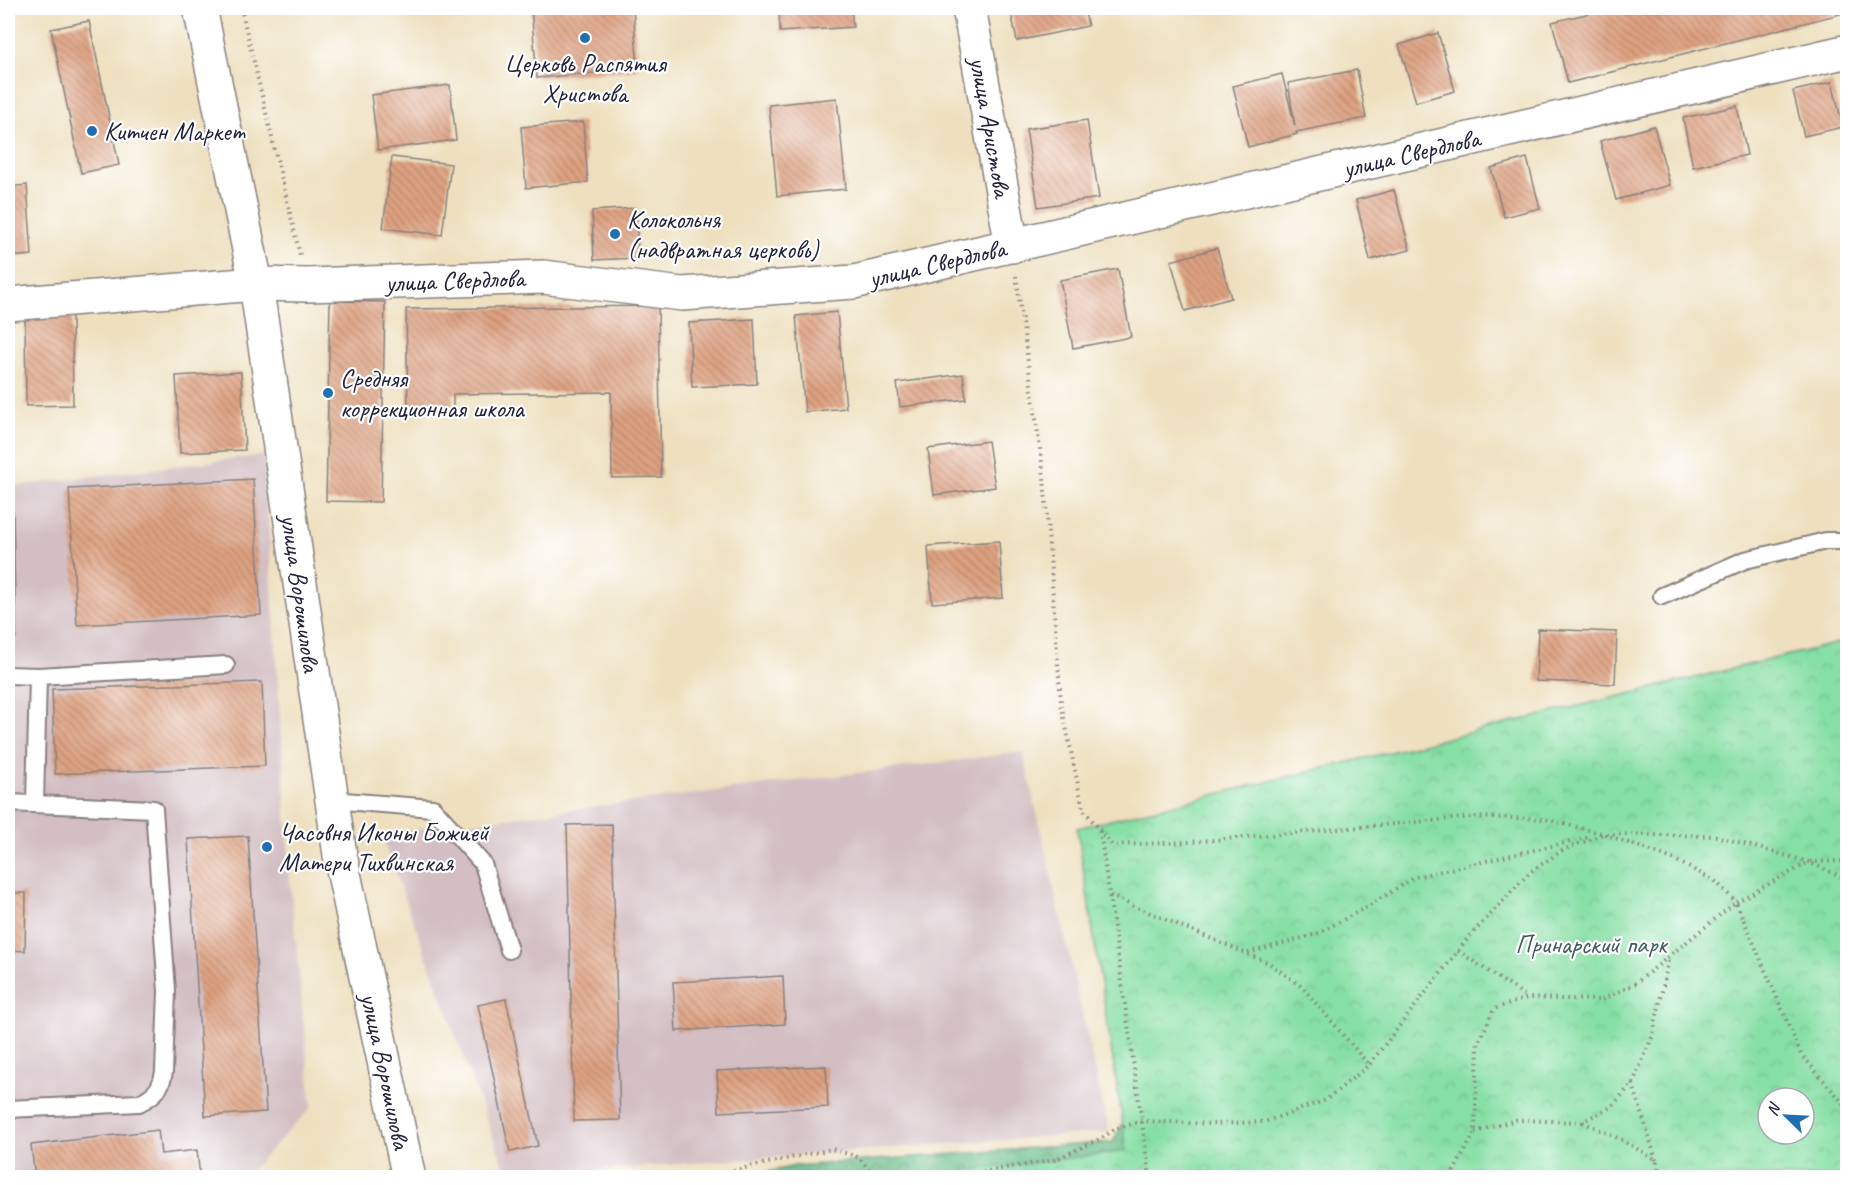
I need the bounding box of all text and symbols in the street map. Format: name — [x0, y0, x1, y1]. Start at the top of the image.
marker: Церковь Распятия Христова — [578, 31, 592, 45]
place label: Церковь Распятия Христова — [504, 47, 668, 110]
street label: улица Аристова — [962, 52, 1019, 202]
place label: Китчен Маркет — [104, 115, 246, 148]
street label: улица Свердлова — [1338, 121, 1485, 186]
marker: Китчен Маркет — [85, 124, 99, 138]
place label: Колокольня (надвратная церковь) — [627, 203, 820, 266]
marker: Колокольня (надвратная церковь) — [608, 227, 622, 241]
street label: улица Свердлова — [864, 231, 1011, 296]
street label: улица Свердлова — [383, 261, 528, 299]
place label: Средняя коррекционная школа — [340, 362, 525, 425]
marker: Средняя коррекционная школа — [321, 386, 335, 400]
street label: улица Ворошилова — [273, 510, 328, 675]
place label: Часовня Иконы Божией Матери Тихвинская — [279, 816, 491, 879]
marker: Часовня Иконы Божией Матери Тихвинская — [260, 840, 274, 854]
park label: Принарский парк — [1515, 928, 1668, 961]
street label: улица Ворошилова — [352, 988, 418, 1154]
north arrow — [1756, 1086, 1816, 1146]
text: N — [1762, 1099, 1786, 1119]

